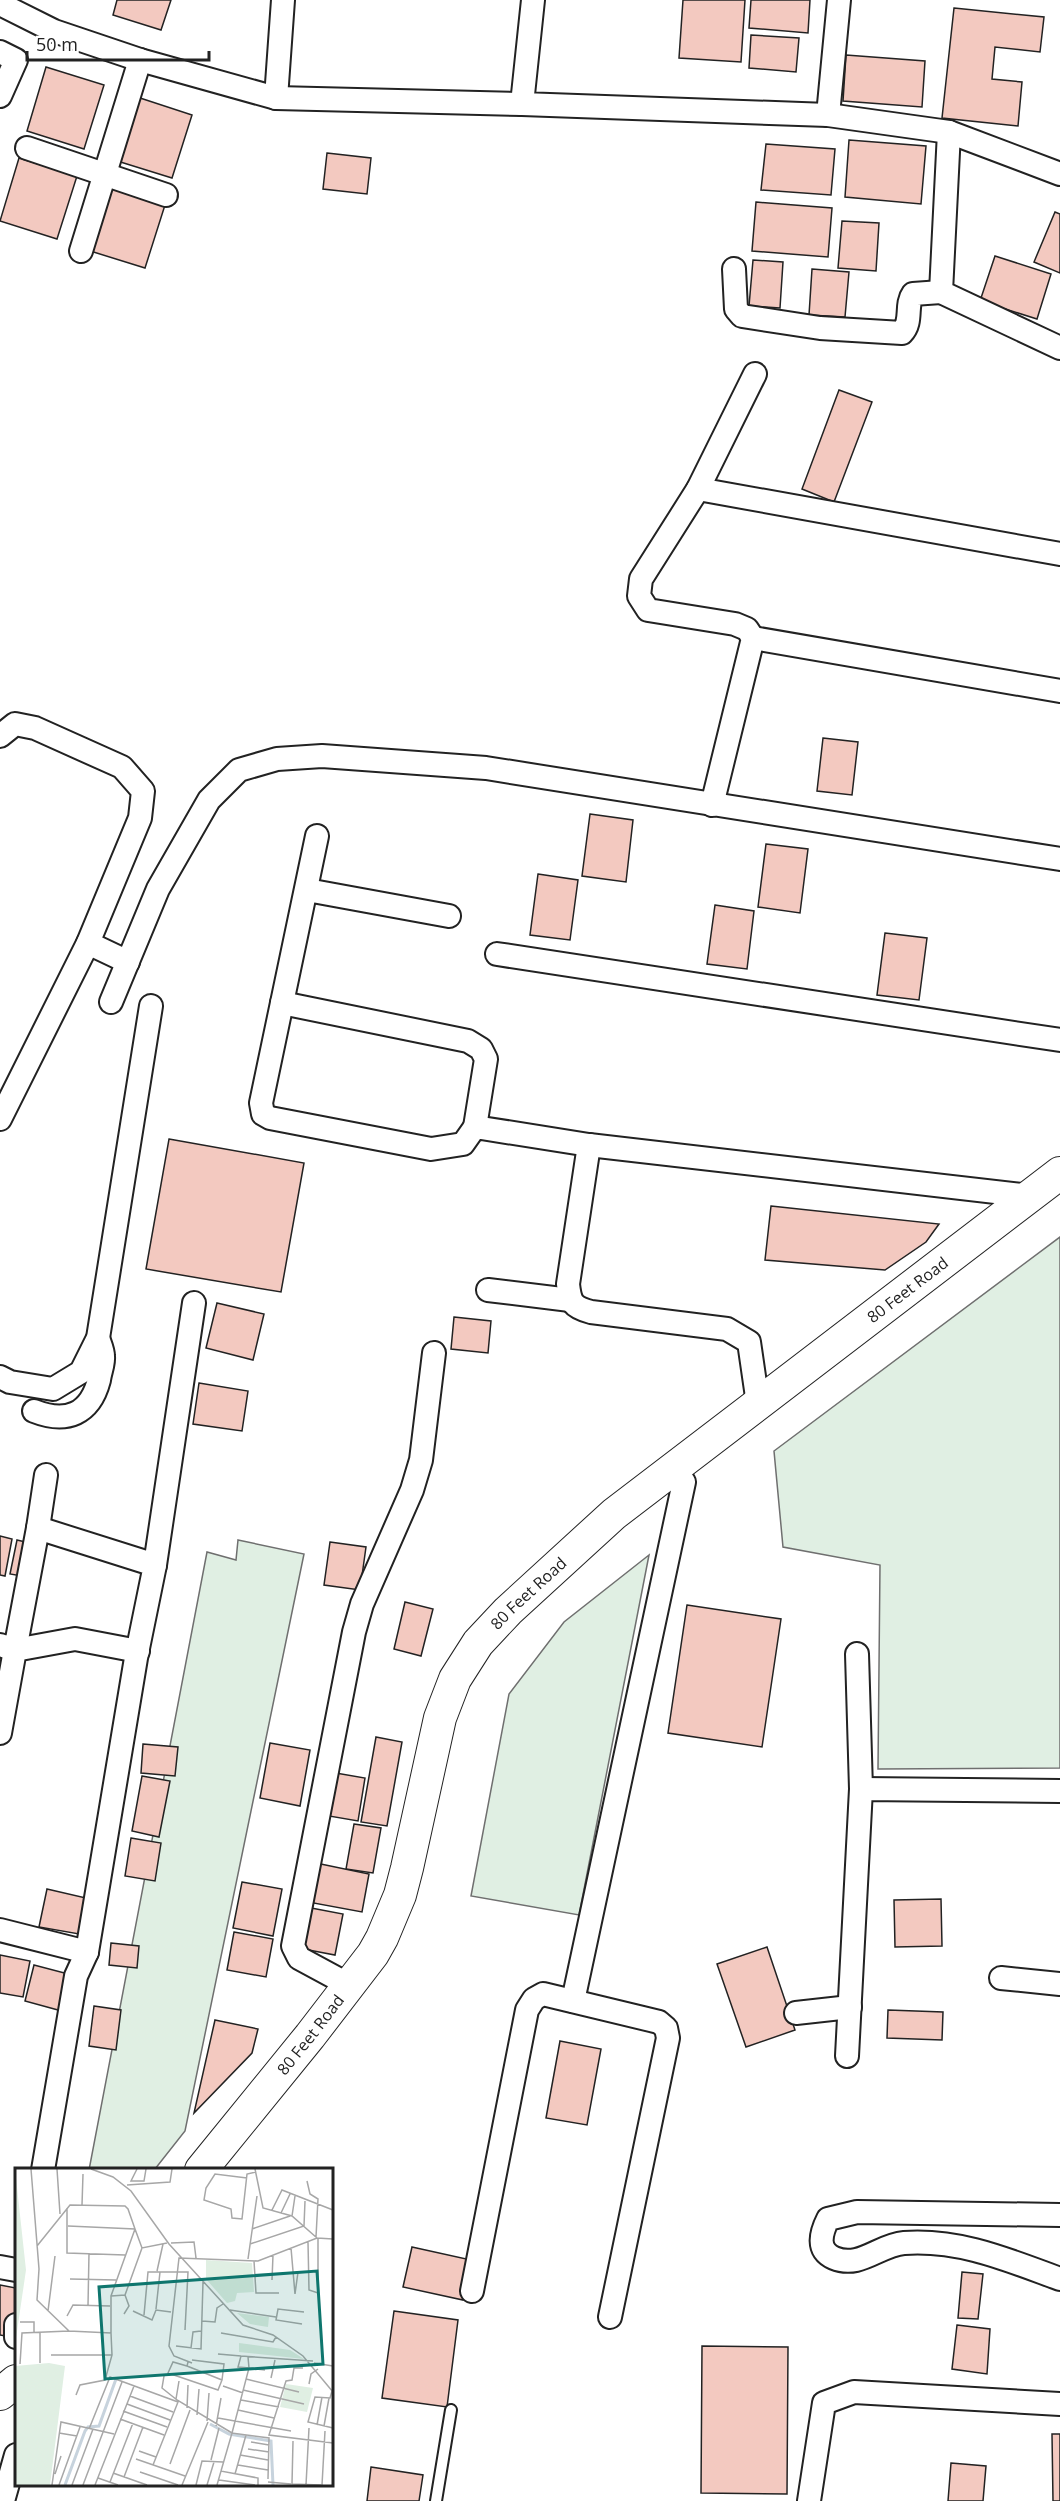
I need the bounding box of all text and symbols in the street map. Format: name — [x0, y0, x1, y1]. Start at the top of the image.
scale bar — [27, 24, 208, 62]
text: 50 m — [36, 32, 78, 56]
street label: 80 Feet Road — [862, 1252, 953, 1328]
street label: 80 Feet Road — [485, 1552, 571, 1634]
street label: 80 Feet Road — [272, 1990, 349, 2079]
inset map — [15, 2168, 333, 2486]

